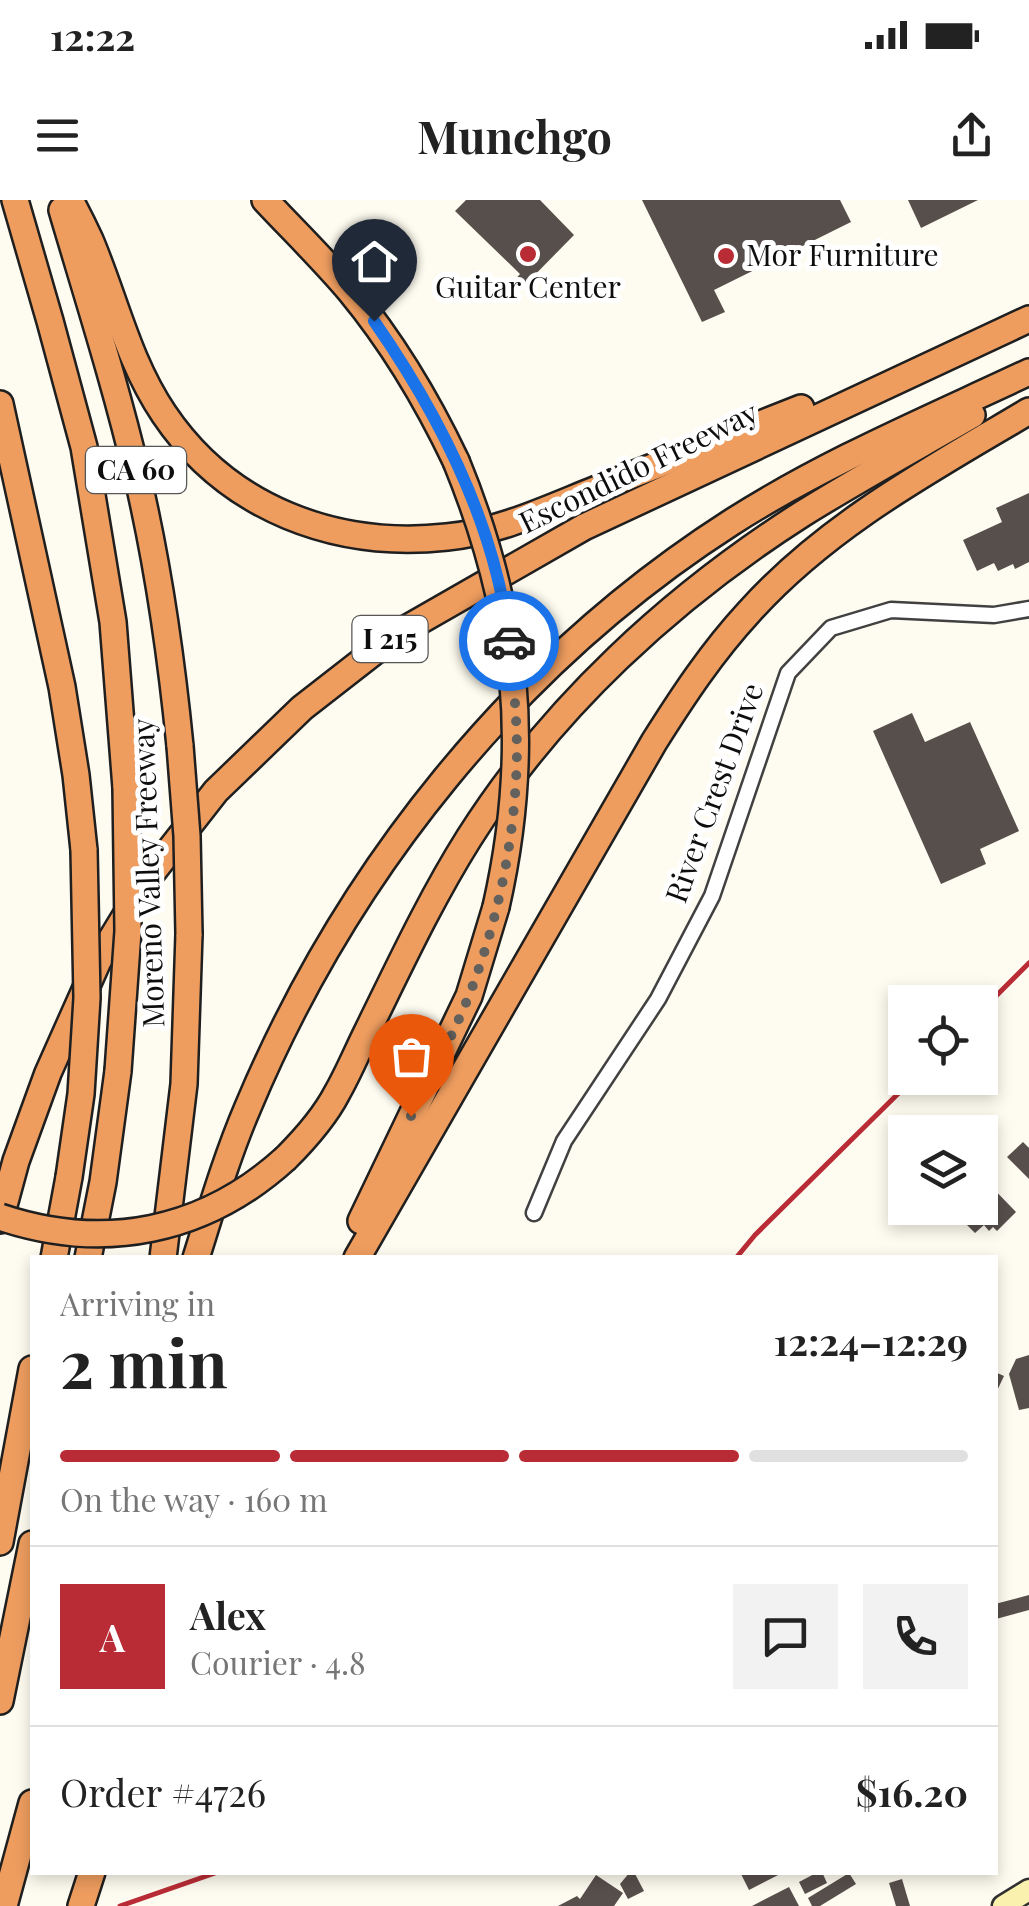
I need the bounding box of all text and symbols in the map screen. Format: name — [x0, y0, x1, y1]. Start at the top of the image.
text: 12:22 — [50, 10, 135, 61]
text: Munchgo — [417, 105, 612, 165]
icon: menu — [30, 108, 85, 163]
icon: share — [944, 108, 999, 163]
pin — [332, 219, 417, 322]
icon: home — [347, 234, 402, 289]
place label: Mor Furniture — [746, 234, 939, 274]
marker: Guitar Center — [517, 243, 539, 265]
marker: Mor Furniture — [715, 245, 737, 267]
place label: Guitar Center — [435, 266, 621, 306]
street label: Escondido Freeway — [512, 391, 764, 541]
road number: CA 60 — [86, 447, 186, 493]
courier — [459, 591, 559, 691]
icon: car — [482, 614, 537, 669]
road number: I 215 — [352, 616, 428, 662]
street label: River Crest Drive — [655, 677, 771, 908]
street label: Moreno Valley Freeway — [122, 718, 172, 1028]
map controls — [888, 985, 998, 1225]
button: locate — [888, 985, 998, 1095]
pin — [369, 1014, 454, 1117]
icon: bag — [384, 1029, 439, 1084]
button: layers — [888, 1115, 998, 1225]
text: Arriving in — [60, 1281, 215, 1324]
text: 12:24–12:29 — [774, 1315, 968, 1366]
text: 2 min — [60, 1318, 228, 1404]
text: On the way · 160 m — [60, 1477, 328, 1520]
button: chat — [733, 1584, 838, 1689]
button: phone — [863, 1584, 968, 1689]
text: Alex — [190, 1589, 266, 1640]
text: A — [100, 1611, 125, 1662]
text: Courier · 4.8 — [190, 1640, 366, 1683]
text: Order #4726 — [60, 1766, 266, 1817]
text: $16.20 — [856, 1766, 968, 1817]

